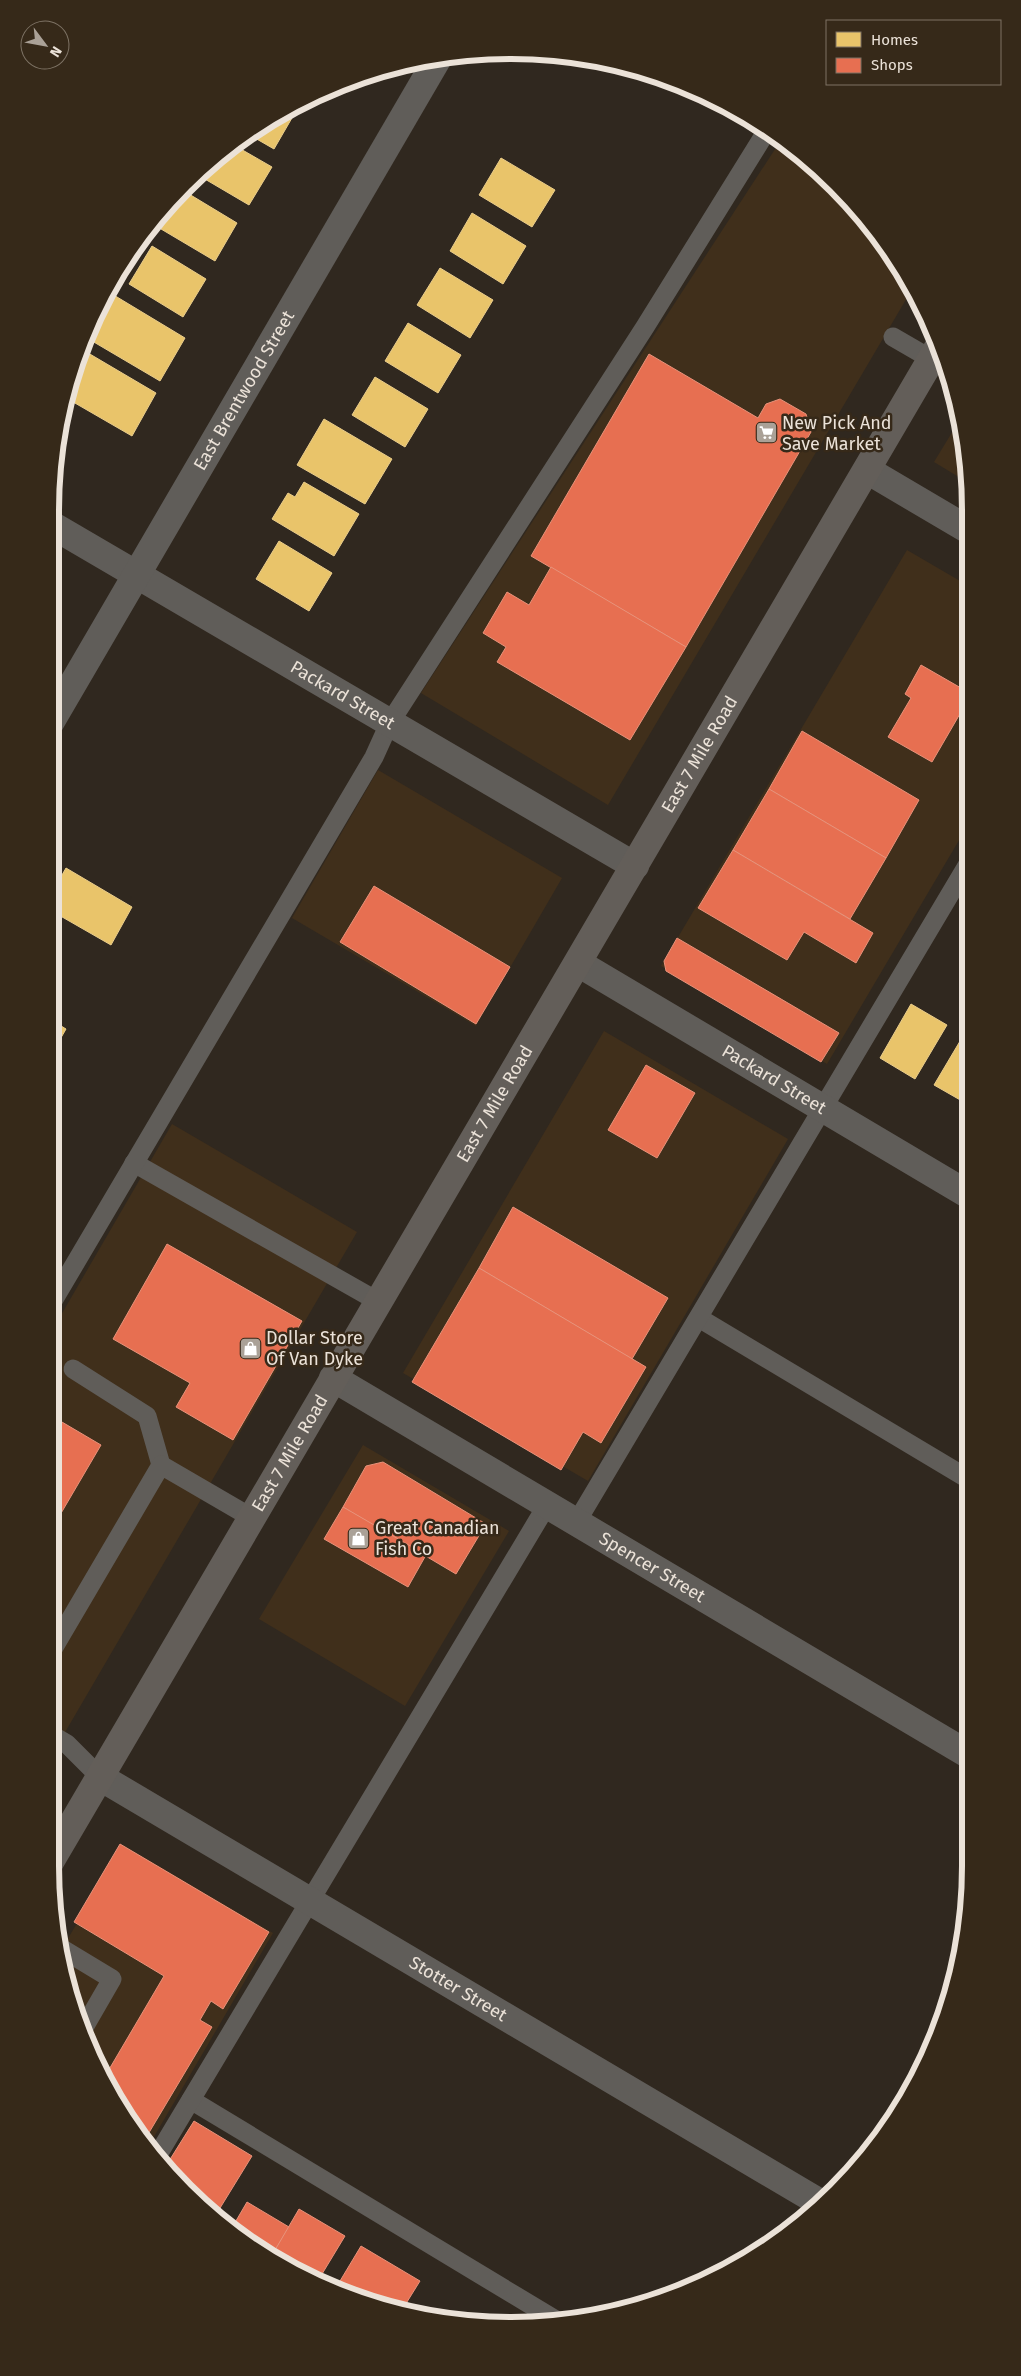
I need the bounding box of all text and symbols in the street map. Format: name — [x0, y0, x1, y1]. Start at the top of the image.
north arrow — [20, 20, 70, 70]
legend — [826, 20, 1001, 85]
text: Homes — [871, 31, 918, 49]
text: N — [46, 43, 65, 60]
text: Shops — [871, 56, 913, 74]
street label: East Brentwood Street — [189, 306, 299, 474]
place label: New Pick And Save Market — [782, 412, 892, 455]
supermarket icon: New Pick And Save Market — [754, 421, 778, 445]
street label: Packard Street — [286, 656, 399, 734]
street label: East 7 Mile Road — [657, 692, 742, 817]
street label: Packard Street — [718, 1040, 831, 1119]
street label: East 7 Mile Road — [452, 1041, 537, 1166]
place label: Dollar Store Of Van Dyke — [266, 1327, 363, 1370]
shop icon: Dollar Store Of Van Dyke — [238, 1336, 262, 1360]
street label: East 7 Mile Road — [247, 1391, 333, 1516]
place label: Great Canadian Fish Co — [375, 1517, 500, 1560]
shop icon: Great Canadian Fish Co — [347, 1526, 371, 1550]
street label: Spencer Street — [595, 1527, 710, 1607]
street label: Stotter Street — [405, 1951, 511, 2026]

